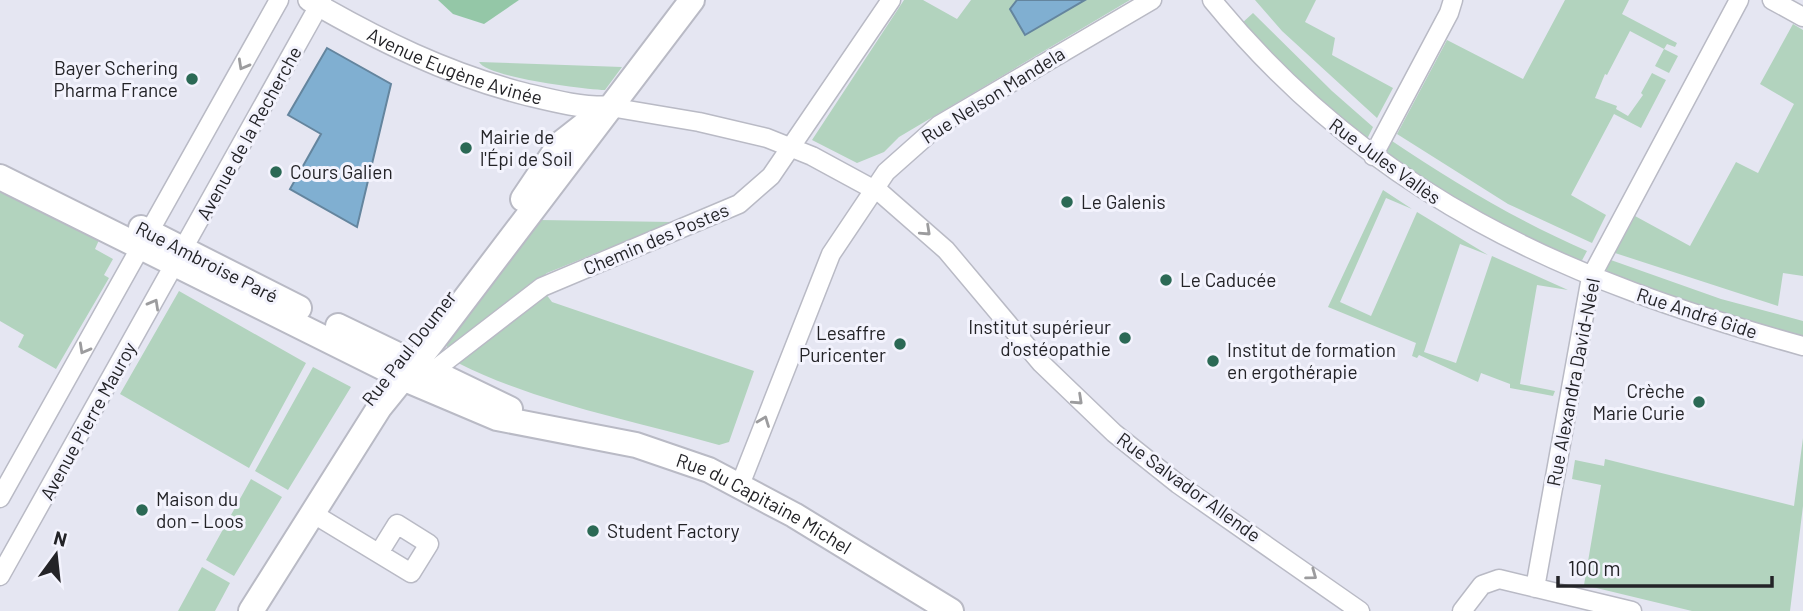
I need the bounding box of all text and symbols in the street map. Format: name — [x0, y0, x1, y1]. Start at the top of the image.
street label: Avenue Eugène Avinée — [364, 22, 545, 109]
street label: Rue Nelson Mandela — [917, 41, 1069, 148]
street label: Avenue de la Recherche — [191, 42, 306, 224]
place label: Bayer Schering Pharma France — [53, 56, 178, 101]
one-way arrow — [238, 58, 251, 70]
marker: Bayer Schering Pharma France — [184, 71, 200, 87]
street label: Rue Jules Vallès — [1325, 113, 1445, 209]
place label: Mairie de l'Épi de Soil — [480, 125, 572, 170]
marker: Mairie de l'Épi de Soil — [458, 140, 474, 156]
place label: Cours Galien — [290, 160, 393, 183]
marker: Cours Galien — [268, 164, 284, 180]
place label: Le Galenis — [1081, 190, 1166, 213]
marker: Le Galenis — [1059, 194, 1075, 210]
street label: Chemin des Postes — [580, 198, 732, 280]
street label: Rue Ambroise Paré — [132, 216, 282, 307]
one-way arrow — [918, 222, 931, 235]
place label: Le Caducée — [1180, 268, 1276, 291]
marker: Le Caducée — [1158, 272, 1174, 288]
street label: Rue Alexandra David-Néel — [1541, 276, 1604, 488]
street label: Rue André Gide — [1634, 282, 1760, 343]
street label: Rue Paul Doumer — [356, 285, 461, 410]
one-way arrow — [146, 298, 159, 311]
place label: Institut supérieur d'ostéopathie — [968, 315, 1111, 360]
place label: Lesaffre Puricenter — [799, 321, 886, 366]
marker: Institut supérieur d'ostéopathie — [1117, 330, 1133, 346]
marker: Lesaffre Puricenter — [892, 336, 908, 352]
street label: Avenue Pierre Mauroy — [35, 338, 141, 504]
place label: Institut de formation en ergothérapie — [1227, 338, 1396, 383]
one-way arrow — [79, 341, 92, 354]
marker: Institut de formation en ergothérapie — [1205, 353, 1221, 369]
place label: Crèche Marie Curie — [1592, 379, 1685, 424]
one-way arrow — [1070, 391, 1083, 404]
marker: Crèche Marie Curie — [1691, 394, 1707, 410]
one-way arrow — [756, 415, 770, 427]
street label: Rue Salvador Allende — [1113, 427, 1266, 546]
street label: Rue du Capitaine Michel — [673, 448, 856, 558]
place label: Maison du don – Loos — [156, 487, 244, 532]
marker: Maison du don – Loos — [134, 502, 150, 518]
place label: Student Factory — [607, 519, 740, 542]
north arrow — [21, 520, 91, 590]
marker: Student Factory — [585, 523, 601, 539]
text: N — [51, 525, 70, 551]
scale bar — [1558, 544, 1772, 588]
text: 100 m — [1568, 555, 1621, 580]
one-way arrow — [1304, 567, 1317, 579]

